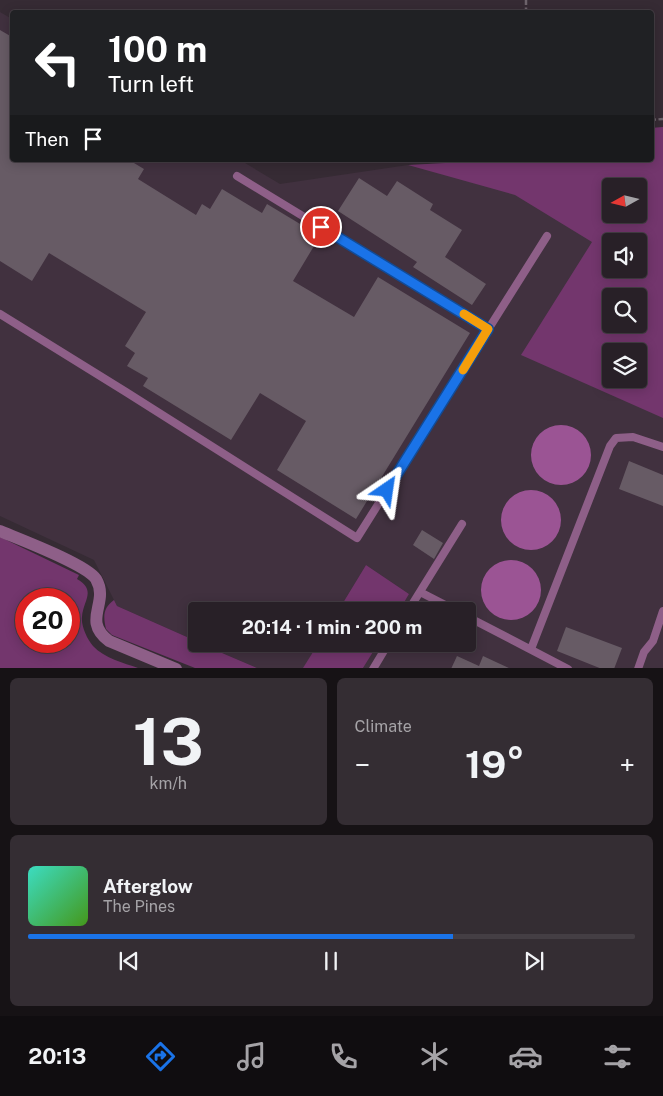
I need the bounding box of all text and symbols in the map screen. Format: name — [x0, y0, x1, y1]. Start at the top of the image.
text: 100 m — [108, 29, 207, 70]
icon: left — [25, 30, 90, 95]
text: Turn left — [108, 71, 194, 97]
icon: arrive — [79, 125, 107, 153]
text: Then — [25, 128, 69, 150]
north arrow — [602, 178, 648, 222]
map controls — [602, 178, 647, 388]
pin — [300, 206, 342, 248]
icon: arrive — [307, 213, 335, 241]
button: sound — [602, 233, 647, 278]
button: search — [602, 288, 647, 333]
button: layers — [602, 343, 647, 388]
position arrow — [360, 463, 412, 515]
speed limit sign: 20 — [15, 588, 80, 653]
text: 20:14 · 1 min · 200 m — [242, 616, 422, 638]
text: 13 — [133, 703, 204, 780]
text: Climate — [355, 717, 412, 736]
text: 19° — [465, 742, 524, 787]
text: − — [355, 748, 370, 781]
text: + — [619, 748, 635, 781]
text: km/h — [149, 774, 187, 793]
text: Afterglow — [103, 875, 193, 897]
text: The Pines — [103, 897, 175, 916]
icon: previous — [115, 947, 143, 975]
icon: pause — [317, 947, 345, 975]
icon: next — [520, 947, 548, 975]
icon: directions — [143, 1039, 178, 1074]
icon: music — [234, 1039, 269, 1074]
icon: phone — [326, 1039, 361, 1074]
icon: climate — [417, 1039, 452, 1074]
icon: car — [508, 1039, 543, 1074]
icon: filters — [600, 1039, 635, 1074]
text: 20:13 — [28, 1043, 86, 1069]

